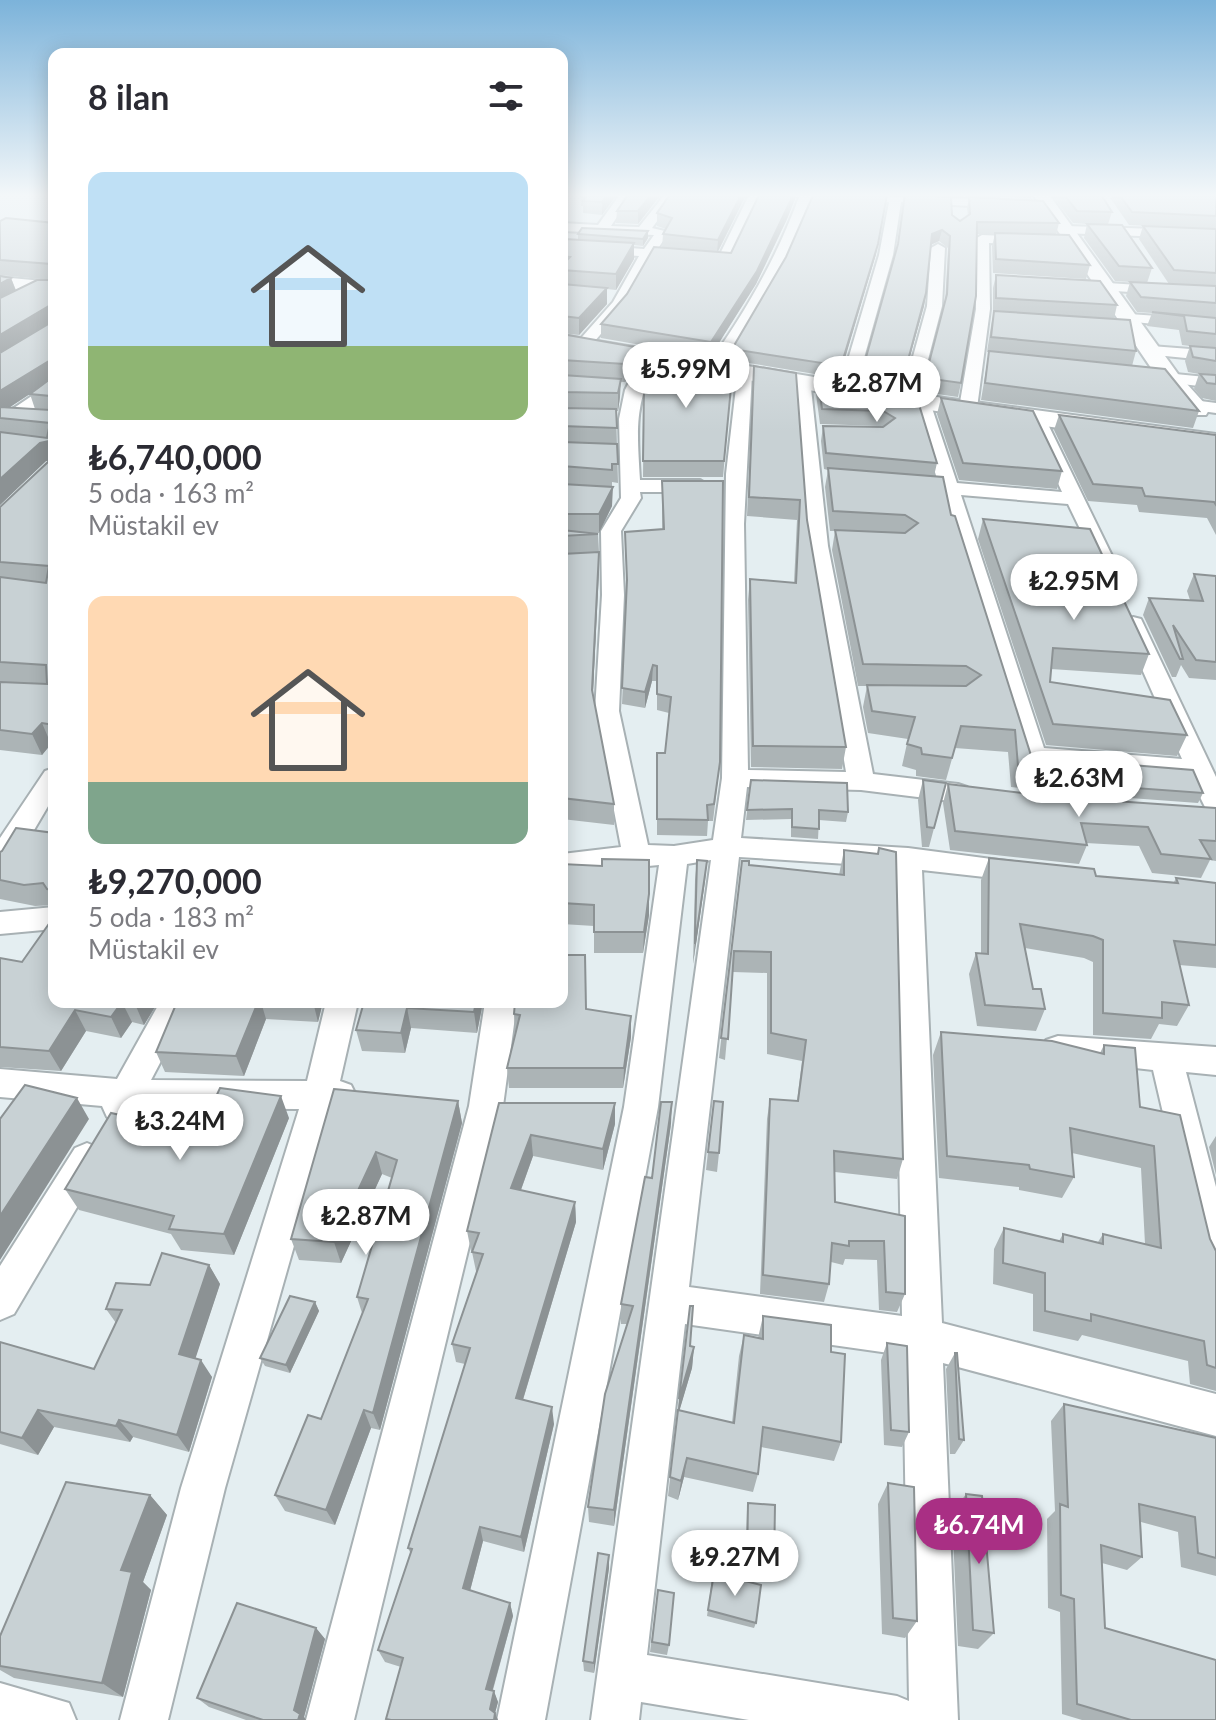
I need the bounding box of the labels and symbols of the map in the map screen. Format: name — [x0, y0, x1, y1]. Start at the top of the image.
pin: ₺5.99M — [621, 342, 751, 410]
pin: ₺2.87M — [812, 356, 942, 424]
pin: ₺2.95M — [1009, 554, 1139, 622]
pin: ₺2.63M — [1014, 751, 1144, 819]
pin: ₺3.24M — [115, 1094, 245, 1162]
pin: ₺2.87M — [301, 1189, 431, 1257]
pin: ₺6.74M — [914, 1498, 1044, 1566]
pin: ₺9.27M — [670, 1530, 800, 1598]

